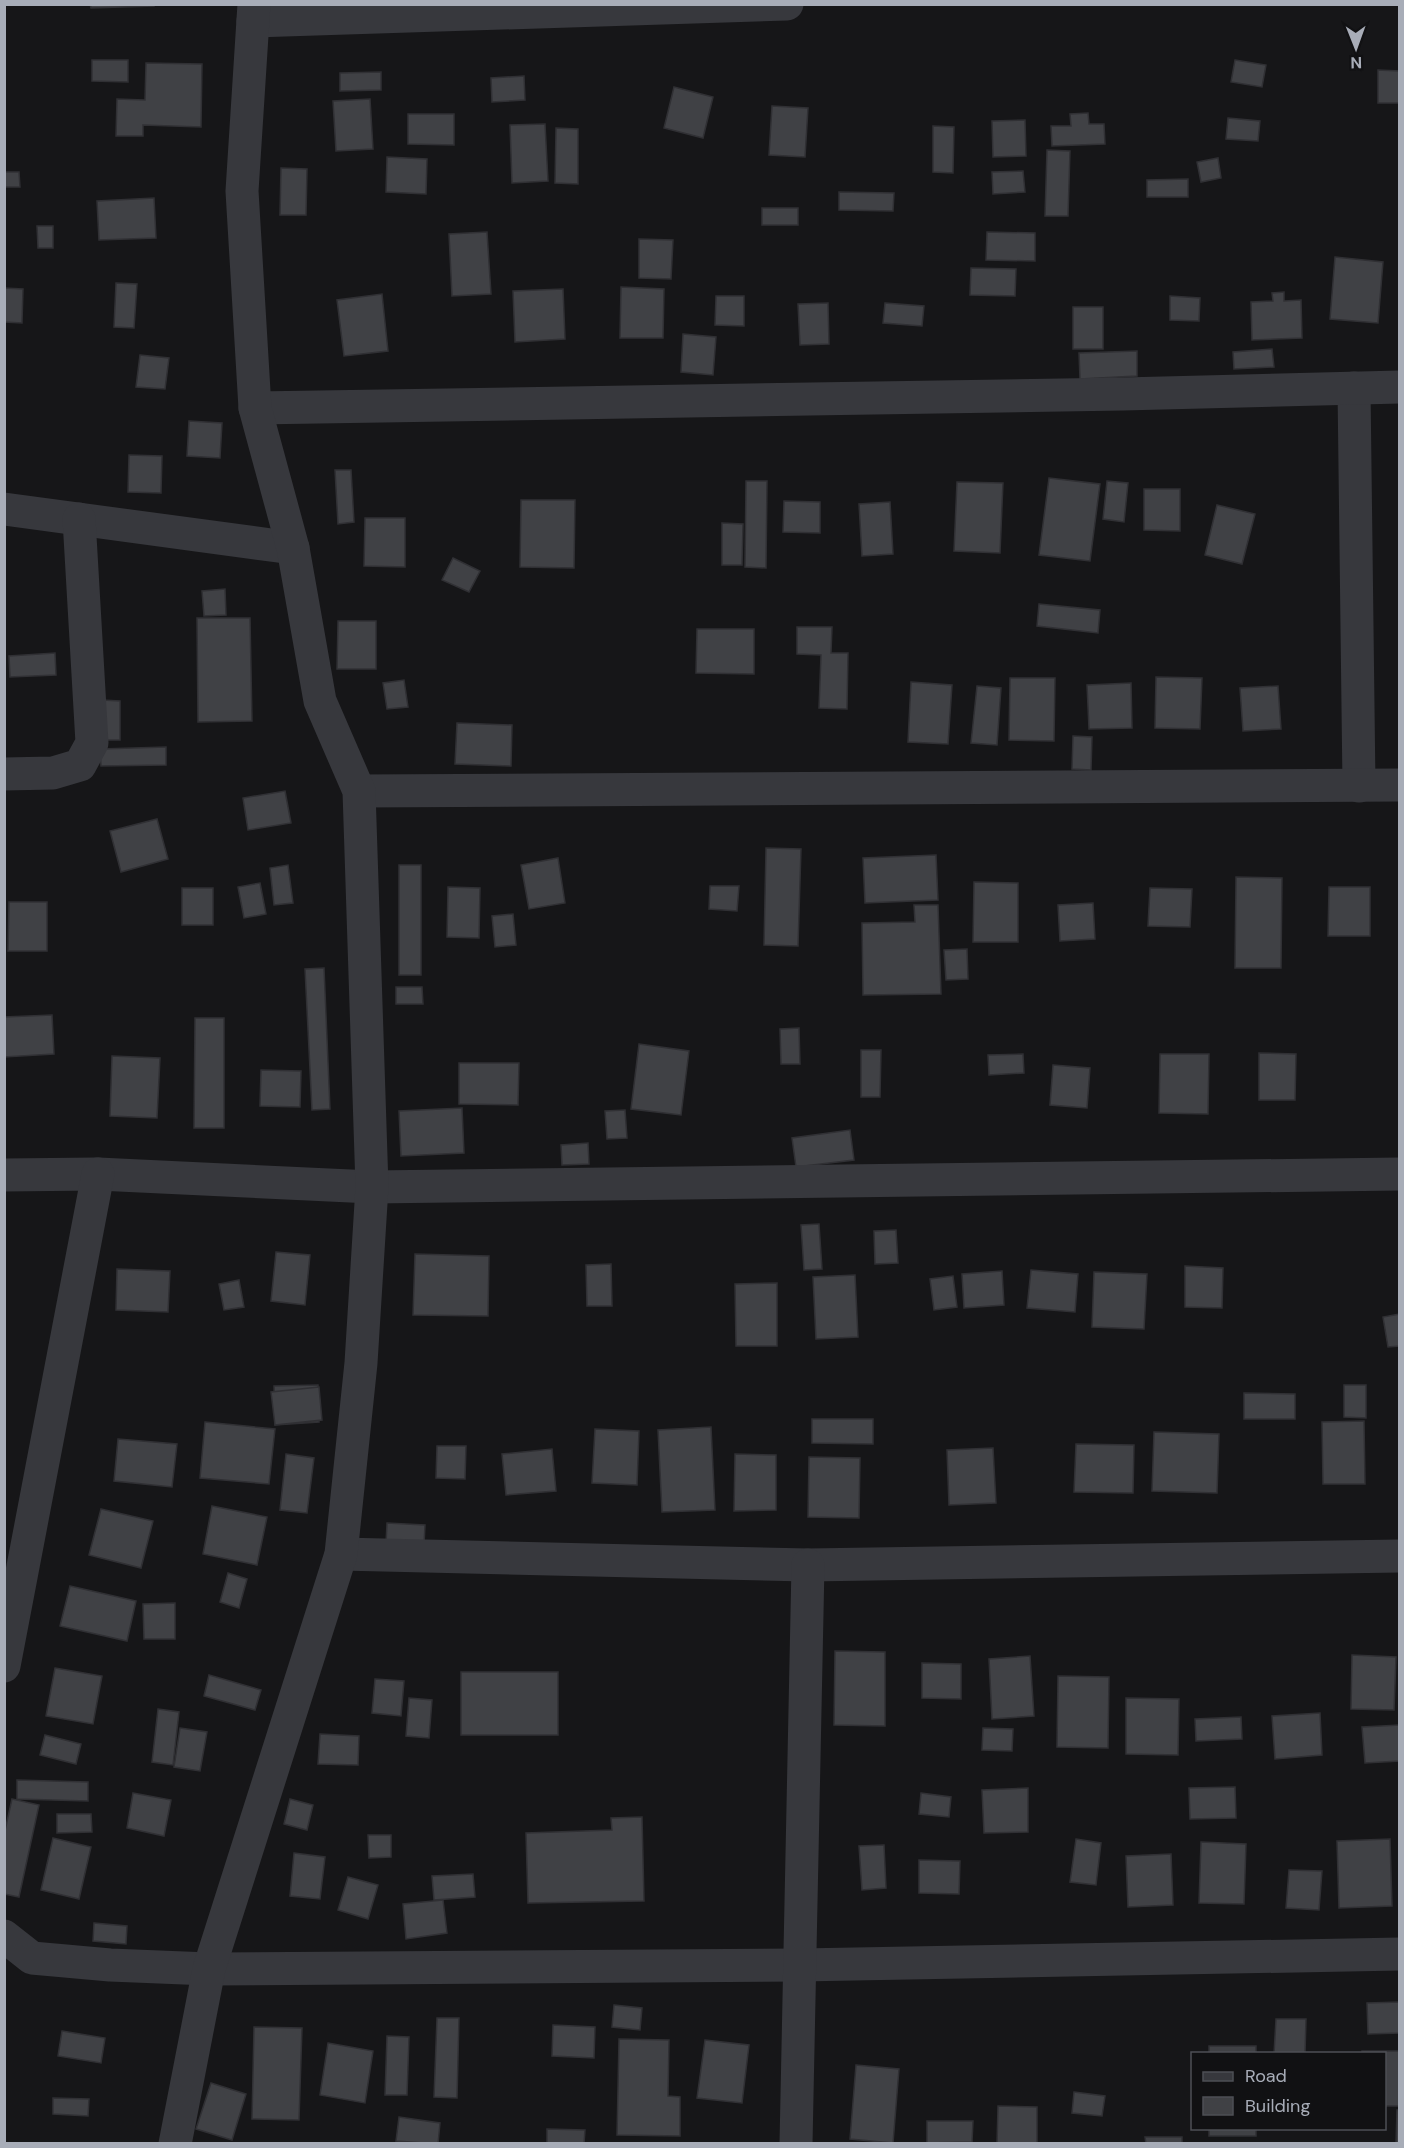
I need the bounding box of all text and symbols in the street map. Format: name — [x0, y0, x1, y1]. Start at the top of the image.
north arrow — [1326, 18, 1386, 78]
text: N — [1350, 52, 1362, 73]
legend — [1191, 2052, 1386, 2130]
text: Road — [1245, 2064, 1287, 2088]
text: Building — [1245, 2094, 1310, 2118]

